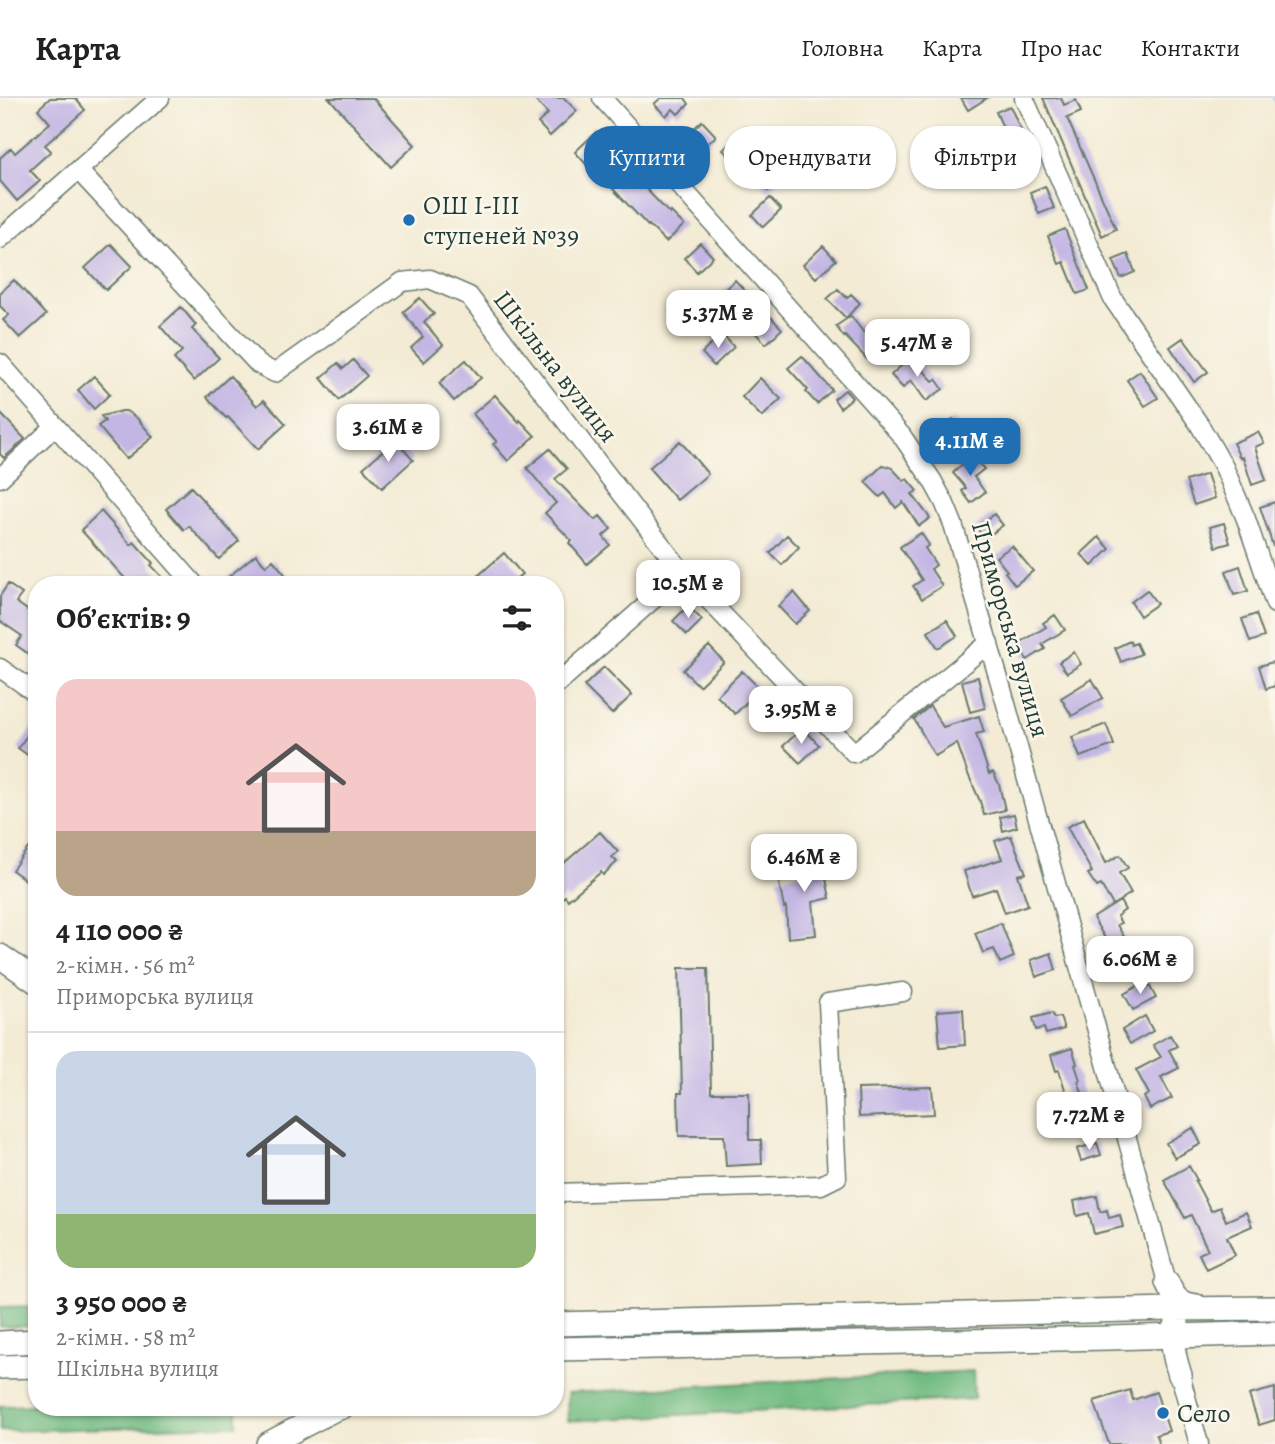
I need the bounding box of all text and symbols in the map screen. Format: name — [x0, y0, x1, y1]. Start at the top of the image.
text: Карта — [35, 26, 121, 71]
text: Головна — [801, 32, 884, 64]
text: Карта — [922, 32, 982, 64]
text: Про нас — [1020, 32, 1102, 64]
text: Контакти — [1140, 32, 1240, 64]
chip: Купити — [584, 126, 710, 189]
chip: Орендувати — [724, 126, 896, 189]
chip: Фільтри — [910, 126, 1041, 189]
place label: ОШ I-III ступеней №39 — [423, 188, 579, 253]
marker: ОШ I-III ступеней №39 — [401, 212, 417, 228]
street label: Шкільна вулиця — [485, 283, 626, 450]
pin: 5.37M ₴ — [653, 290, 783, 350]
text: 5.37M ₴ — [682, 297, 754, 328]
pin: 5.47M ₴ — [852, 320, 982, 379]
text: 5.47M ₴ — [881, 326, 953, 357]
pin: 3.61M ₴ — [323, 404, 453, 464]
text: 3.61M ₴ — [353, 411, 423, 442]
pin: 4.11M ₴ — [905, 418, 1035, 478]
text: 4.11M ₴ — [935, 425, 1005, 456]
street label: Приморська вулиця — [963, 517, 1058, 741]
pin: 10.5M ₴ — [623, 560, 753, 620]
text: 10.5M ₴ — [652, 567, 724, 598]
text: Об’єктів: 9 — [56, 598, 191, 638]
icon: filters — [498, 599, 536, 637]
pin: 3.95M ₴ — [736, 686, 866, 746]
text: 3.95M ₴ — [765, 693, 837, 724]
icon: home — [233, 725, 359, 851]
pin: 6.46M ₴ — [739, 834, 869, 894]
text: 6.46M ₴ — [767, 841, 841, 872]
text: 4 110 000 ₴ — [56, 910, 184, 950]
pin: 6.06M ₴ — [1075, 936, 1205, 996]
text: 6.06M ₴ — [1102, 943, 1178, 974]
text: 2-кімн. · 56 m² — [56, 950, 195, 981]
text: Приморська вулиця — [56, 981, 254, 1012]
pin: 7.72M ₴ — [1024, 1093, 1154, 1152]
icon: home — [233, 1097, 359, 1223]
text: 7.72M ₴ — [1053, 1099, 1125, 1130]
text: 3 950 000 ₴ — [56, 1282, 188, 1322]
text: 2-кімн. · 58 m² — [56, 1322, 195, 1353]
text: Шкільна вулиця — [56, 1353, 219, 1384]
place label: Село — [1177, 1396, 1231, 1431]
marker: Село — [1155, 1405, 1171, 1421]

